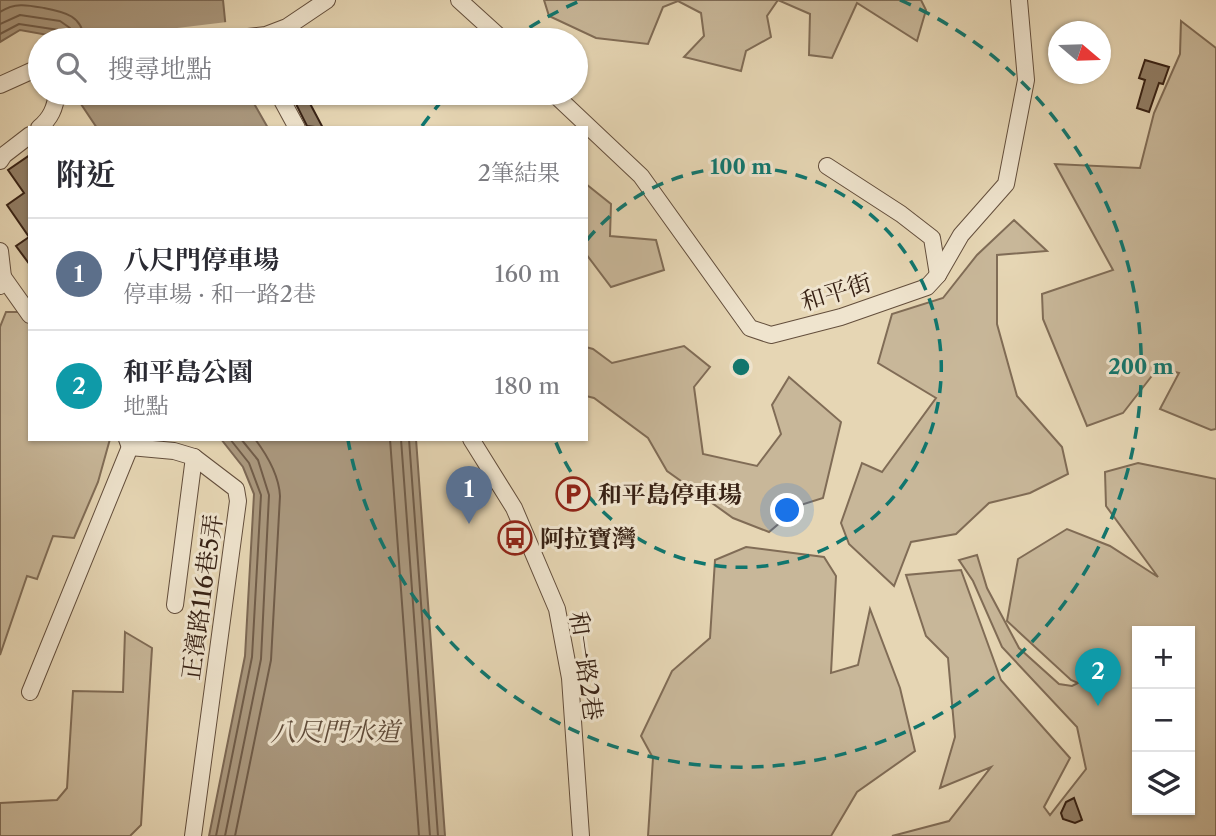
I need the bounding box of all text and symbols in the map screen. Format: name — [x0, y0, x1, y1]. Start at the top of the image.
north arrow — [1048, 21, 1111, 84]
search box — [28, 28, 588, 105]
icon: search — [52, 48, 90, 86]
text: 搜尋地點 — [108, 53, 212, 85]
text: 100 m — [710, 154, 772, 179]
text: 附近 — [56, 156, 116, 193]
text: 2筆結果 — [478, 159, 560, 187]
text: 八尺門停車場 — [123, 244, 279, 276]
text: 1 — [74, 260, 84, 288]
text: 160 m — [495, 260, 560, 288]
street label: 和平街 — [797, 268, 875, 316]
text: 停車場 · 和一路2巷 — [123, 280, 316, 308]
text: 200 m — [1108, 354, 1174, 379]
centre of rings — [729, 355, 753, 379]
text: 和平島公園 — [123, 356, 253, 388]
text: 2 — [72, 372, 86, 400]
text: 180 m — [495, 372, 560, 400]
text: 地點 — [123, 392, 169, 420]
pin: 1 — [446, 466, 492, 524]
parking icon: 和平島停車場 — [554, 475, 592, 513]
place label: 和平島停車場 — [598, 480, 742, 509]
your location — [770, 493, 804, 527]
street label: 正濱路116巷5弄 — [176, 512, 228, 682]
bus stop icon: 阿拉寶灣 — [496, 519, 534, 557]
place label: 阿拉寶灣 — [540, 524, 636, 553]
street label: 和一路2巷 — [564, 610, 608, 722]
map controls — [1132, 626, 1195, 815]
button: + — [1132, 626, 1195, 689]
pin: 2 — [1075, 648, 1121, 706]
button: − — [1132, 689, 1195, 752]
water label: 八尺門水道 — [270, 716, 403, 748]
button: layers — [1132, 752, 1195, 815]

